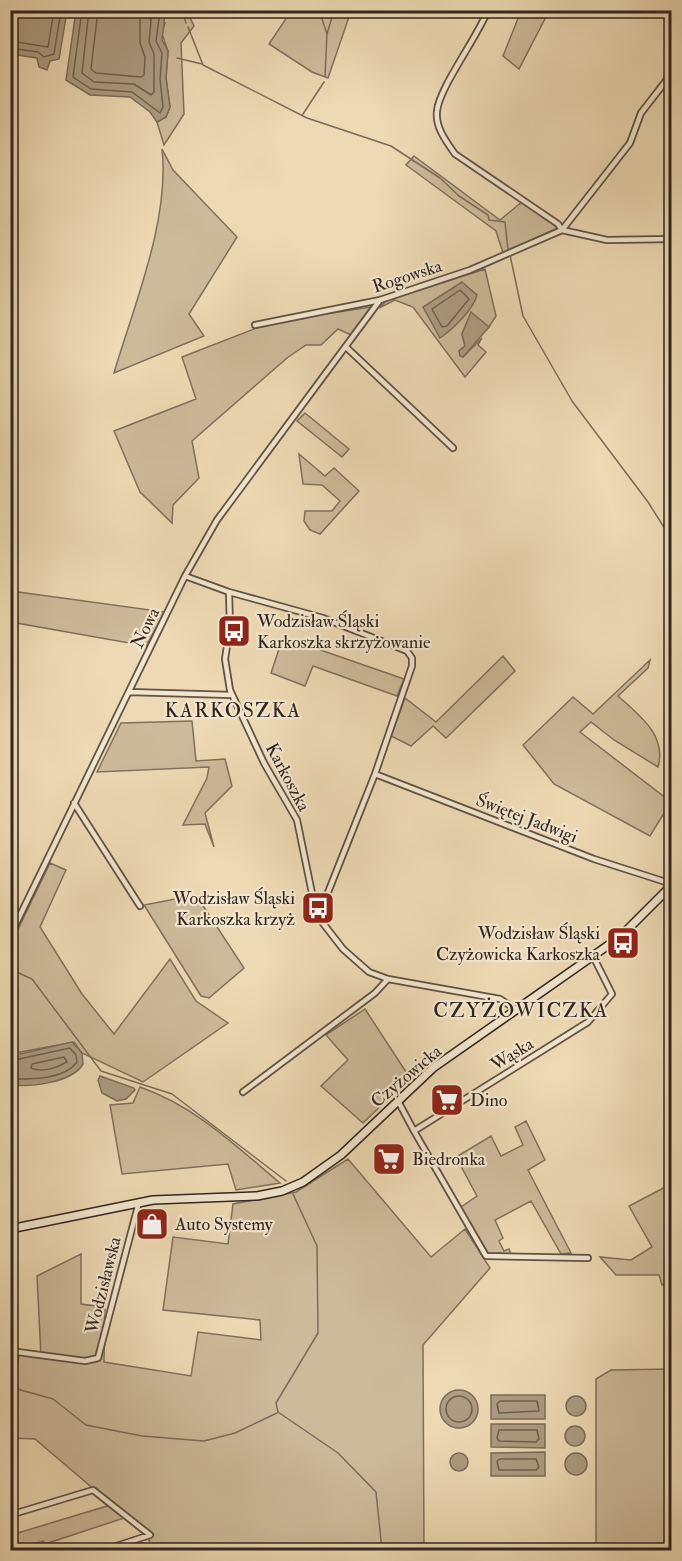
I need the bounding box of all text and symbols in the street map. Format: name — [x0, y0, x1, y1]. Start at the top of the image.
street label: Rogowska — [369, 254, 445, 299]
street label: Nowa — [126, 603, 165, 652]
place label: Wodzisław Śląski Karkoszka skrzyżowanie — [256, 610, 431, 654]
bus stop icon: Wodzisław Śląski Karkoszka skrzyżowanie — [216, 613, 252, 649]
district label: KARKOSZKA — [165, 698, 301, 723]
street label: Karkoszka — [260, 739, 315, 816]
street label: Świętej Jadwigi — [473, 789, 581, 848]
place label: Wodzisław Śląski Karkoszka krzyż — [172, 887, 295, 931]
bus stop icon: Wodzisław Śląski Karkoszka krzyż — [300, 890, 336, 926]
place label: Wodzisław Śląski Czyżowicka Karkoszka — [436, 922, 601, 966]
bus stop icon: Wodzisław Śląski Czyżowicka Karkoszka — [605, 925, 641, 961]
district label: CZYŻOWICZKA — [433, 997, 609, 1023]
street label: Wąska — [486, 1032, 538, 1077]
street label: Czyżowicka — [366, 1040, 447, 1113]
supermarket icon: Dino — [429, 1082, 465, 1118]
place label: Dino — [470, 1089, 508, 1112]
supermarket icon: Biedronka — [371, 1141, 407, 1177]
place label: Biedronka — [412, 1148, 486, 1171]
shop icon: Auto Systemy — [134, 1206, 170, 1242]
place label: Auto Systemy — [174, 1213, 274, 1236]
street label: Wodzisławska — [80, 1234, 127, 1337]

